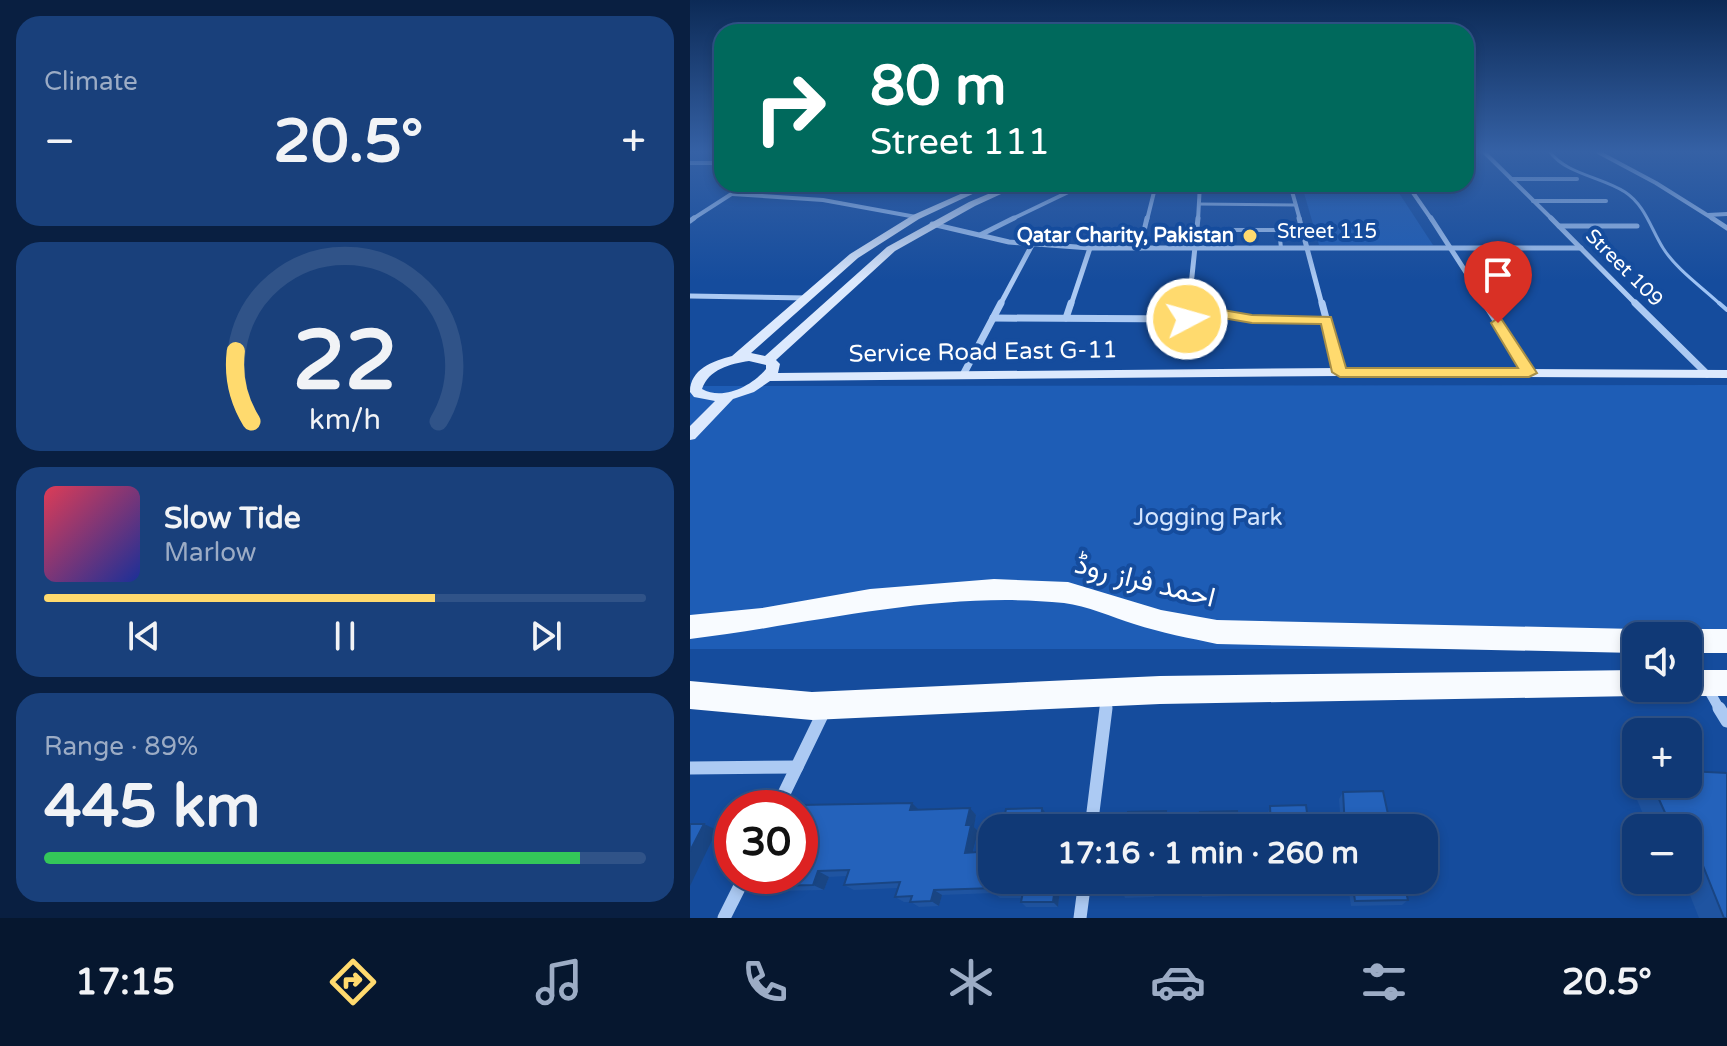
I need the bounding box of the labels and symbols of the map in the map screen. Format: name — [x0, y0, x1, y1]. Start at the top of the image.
street label: Street 115 — [1277, 220, 1377, 244]
place label: Qatar Charity, Pakistan — [1017, 224, 1234, 248]
street label: Street 109 — [1580, 224, 1668, 312]
marker: Qatar Charity, Pakistan — [1241, 227, 1259, 245]
pin — [1464, 241, 1532, 323]
position arrow — [1145, 277, 1229, 361]
street label: Service Road East G-11 — [848, 335, 1118, 369]
park label: Jogging Park — [1133, 503, 1283, 532]
street label: احمد فراز روڈ — [1071, 547, 1219, 615]
speed limit sign: 30 — [714, 790, 818, 894]

